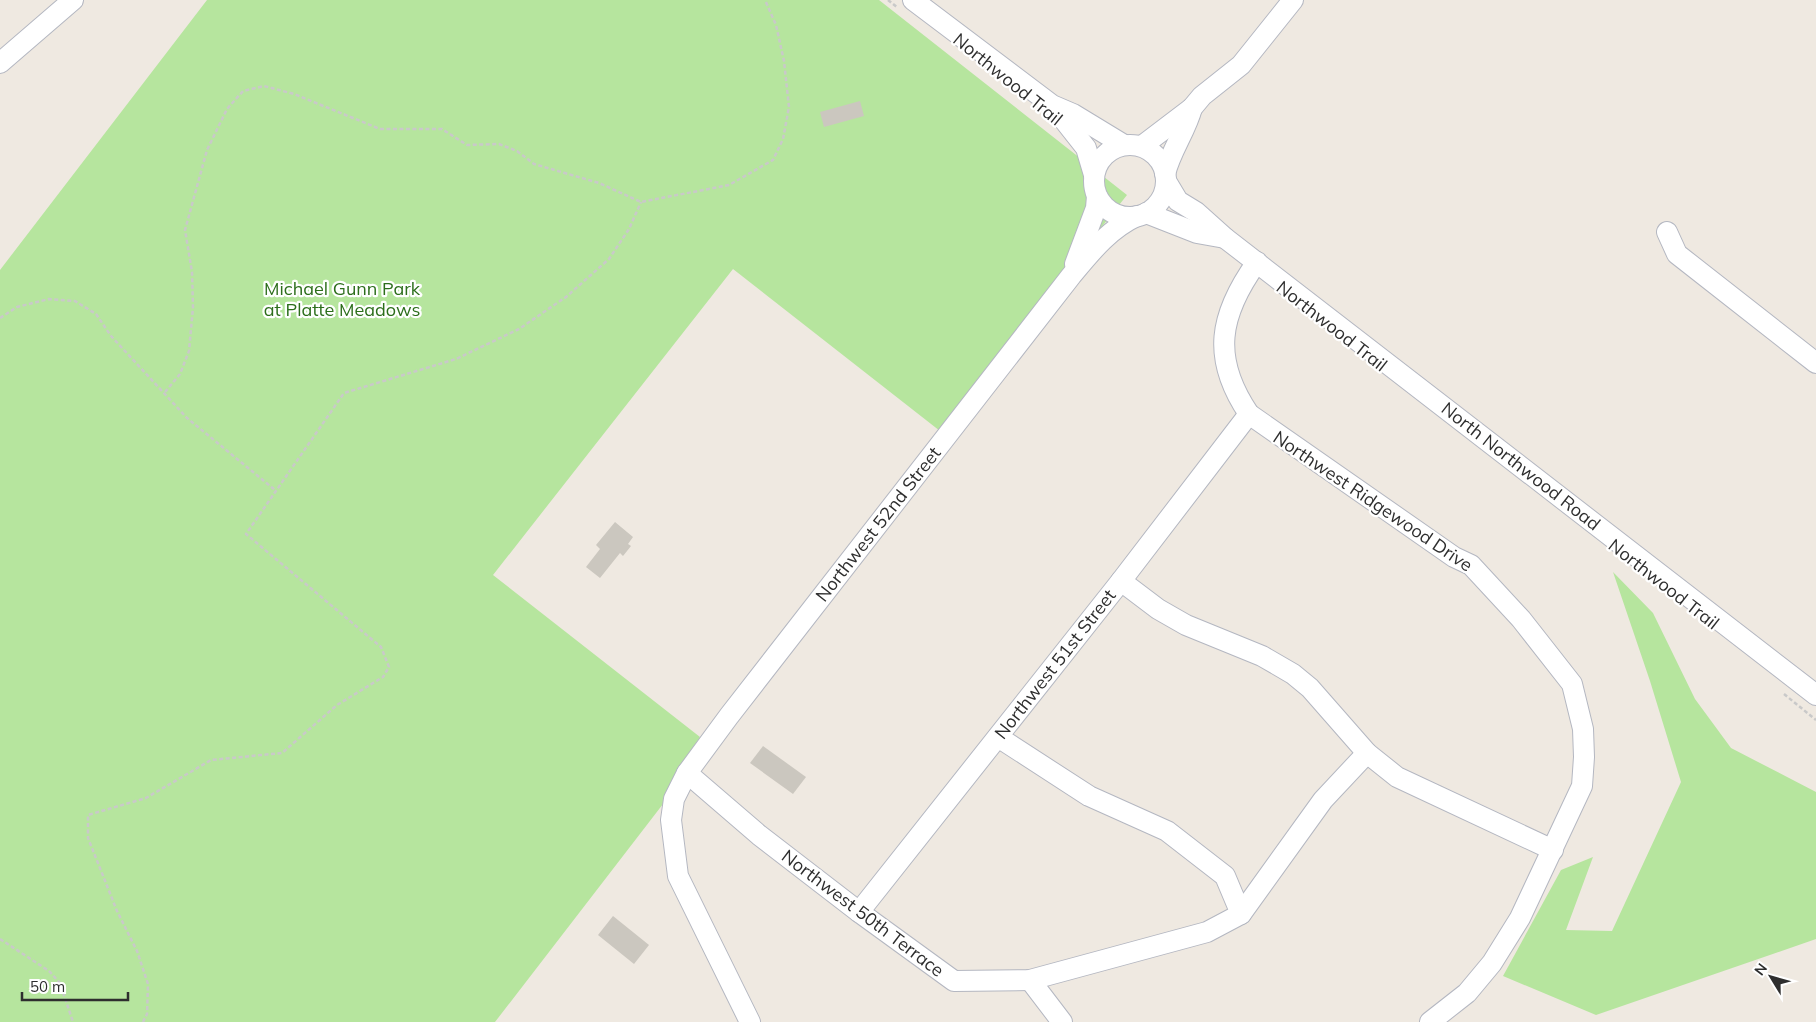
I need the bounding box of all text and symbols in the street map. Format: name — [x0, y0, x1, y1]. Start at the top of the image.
street label: Northwood Trail — [949, 28, 1067, 130]
street label: Northwood Trail — [1272, 276, 1392, 376]
park label: Michael Gunn Park at Platte Meadows — [264, 277, 421, 321]
street label: North Northwood Road — [1437, 397, 1605, 535]
street label: Northwest Ridgewood Drive — [1269, 426, 1477, 576]
street label: Northwest 52nd Street — [810, 442, 946, 606]
street label: Northwood Trail — [1604, 534, 1724, 634]
street label: Northwest 51st Street — [989, 584, 1121, 744]
street label: Northwest 50th Terrace — [777, 844, 949, 982]
north arrow — [1746, 952, 1796, 1002]
text: N — [1750, 960, 1771, 979]
scale bar — [22, 970, 129, 1002]
text: 50 m — [30, 977, 65, 996]

